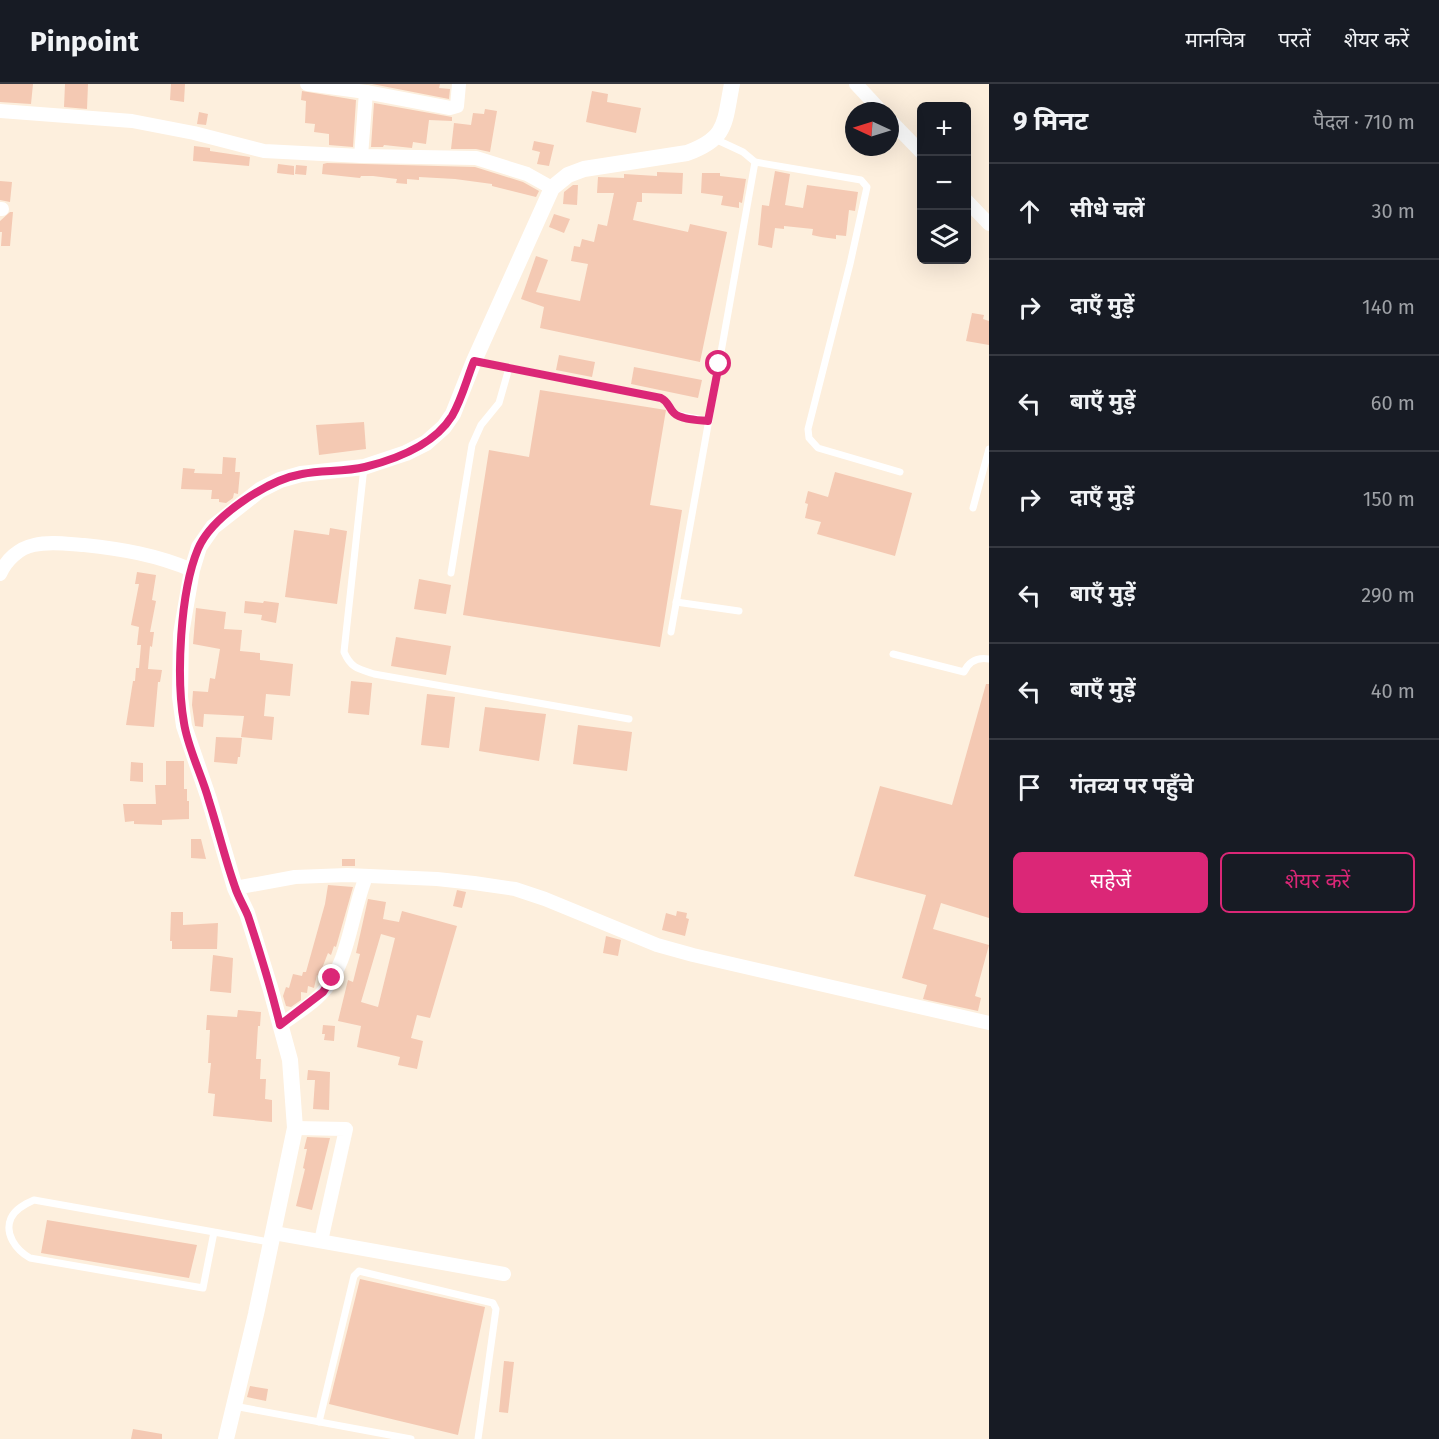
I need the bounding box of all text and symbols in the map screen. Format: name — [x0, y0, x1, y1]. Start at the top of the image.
text: Pinpoint — [30, 25, 139, 58]
text: मानचित्र — [1185, 27, 1245, 53]
text: परतें — [1278, 27, 1311, 53]
text: शेयर करें — [1344, 27, 1409, 53]
north arrow — [845, 102, 899, 156]
map controls — [917, 102, 971, 264]
button: + — [917, 102, 971, 156]
text: 9 मिनट — [1013, 106, 1088, 137]
text: पैदल · 710 m — [1313, 110, 1415, 134]
button: − — [917, 156, 971, 210]
icon: ahead — [1013, 195, 1046, 228]
text: सीधे चलें — [1070, 196, 1145, 223]
text: 30 m — [1371, 199, 1415, 223]
button: layers — [917, 210, 971, 264]
icon: right — [1013, 291, 1046, 324]
text: दाएँ मुड़ें — [1070, 292, 1134, 319]
text: 140 m — [1362, 295, 1415, 319]
route start — [705, 350, 731, 376]
icon: left — [1013, 387, 1046, 420]
text: बाएँ मुड़ें — [1070, 388, 1136, 415]
text: 60 m — [1371, 391, 1415, 415]
icon: right — [1013, 483, 1046, 516]
text: दाएँ मुड़ें — [1070, 484, 1134, 511]
text: 150 m — [1363, 487, 1415, 511]
icon: left — [1013, 579, 1046, 612]
text: बाएँ मुड़ें — [1070, 580, 1136, 607]
text: 290 m — [1361, 583, 1415, 607]
icon: left — [1013, 675, 1046, 708]
text: बाएँ मुड़ें — [1070, 676, 1136, 703]
text: 40 m — [1371, 679, 1415, 703]
icon: arrive — [1013, 771, 1046, 804]
text: गंतव्य पर पहुँचे — [1070, 772, 1194, 799]
button: सहेजें — [1013, 852, 1208, 913]
button: शेयर करें — [1220, 852, 1415, 913]
route end — [318, 964, 344, 990]

